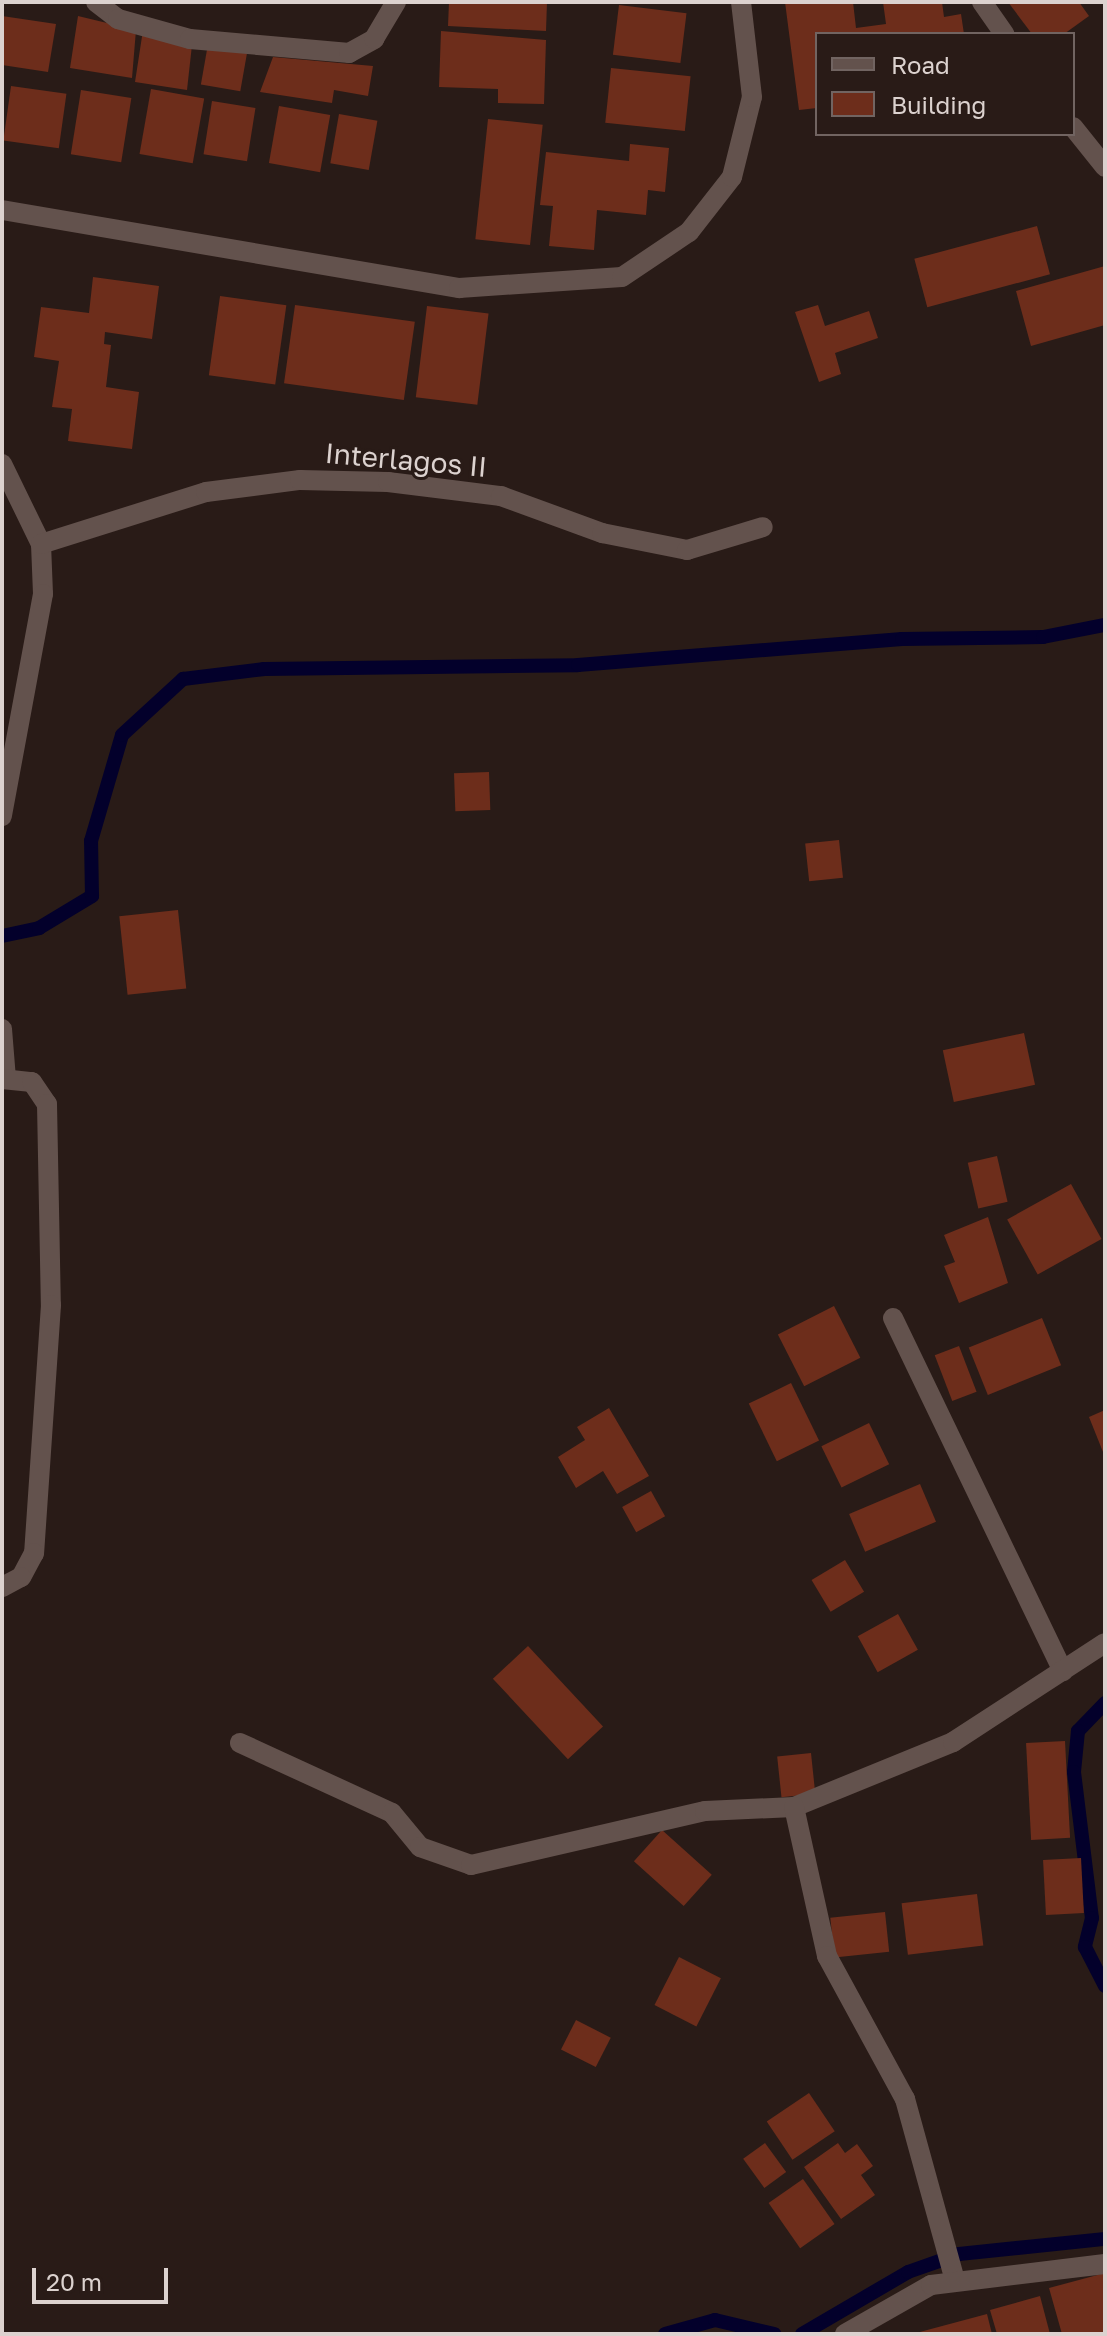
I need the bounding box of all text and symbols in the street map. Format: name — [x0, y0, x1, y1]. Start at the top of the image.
legend — [815, 32, 1075, 136]
text: Road — [891, 50, 950, 79]
text: Building — [891, 90, 986, 119]
street label: Interlagos II — [324, 436, 488, 484]
scale bar — [36, 2252, 172, 2302]
text: 20 m — [46, 2267, 102, 2296]

